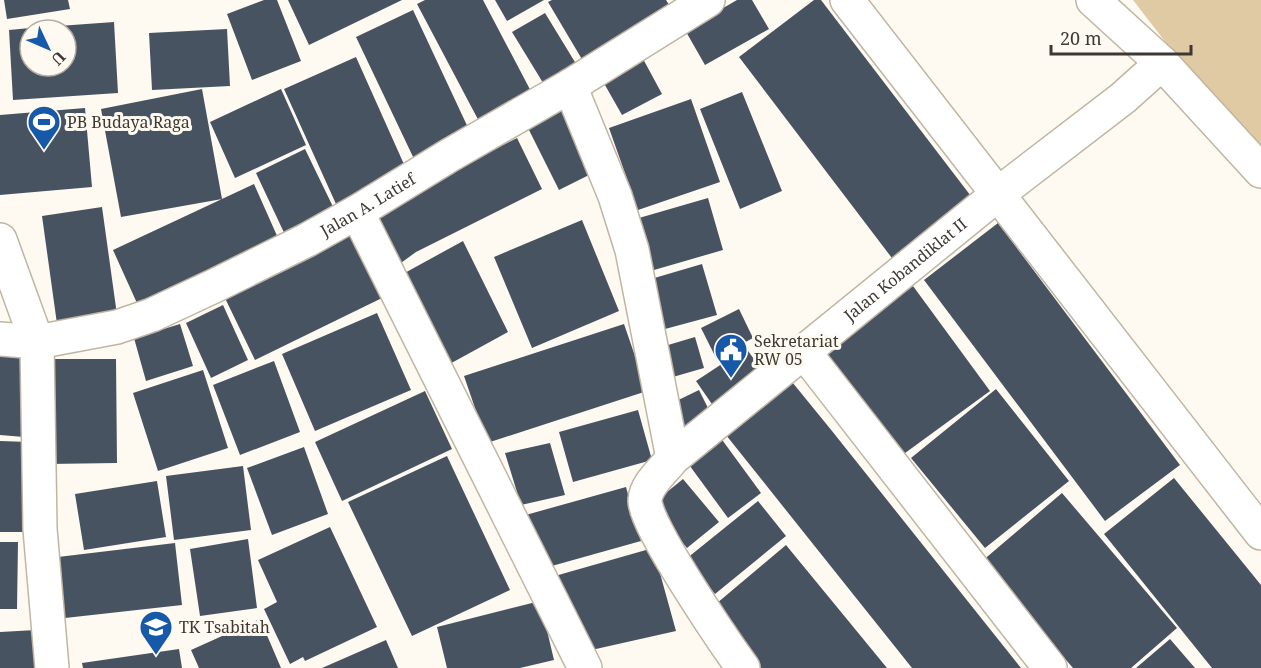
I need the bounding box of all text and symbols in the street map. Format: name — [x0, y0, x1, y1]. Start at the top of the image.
north arrow — [18, 18, 78, 78]
scale bar — [1051, 18, 1190, 56]
text: 20 m — [1060, 26, 1102, 50]
text: U — [47, 46, 71, 70]
sports icon: PB Budaya Raga — [26, 104, 62, 151]
place label: PB Budaya Raga — [67, 111, 190, 133]
street label: Jalan A. Latief — [315, 167, 421, 242]
street label: Jalan Kobandiklat II — [838, 213, 971, 327]
place label: Sekretariat RW 05 — [754, 330, 839, 370]
public building icon: Sekretariat RW 05 — [713, 332, 749, 379]
school or university icon: TK Tsabitah — [138, 609, 174, 656]
place label: TK Tsabitah — [179, 616, 270, 638]

